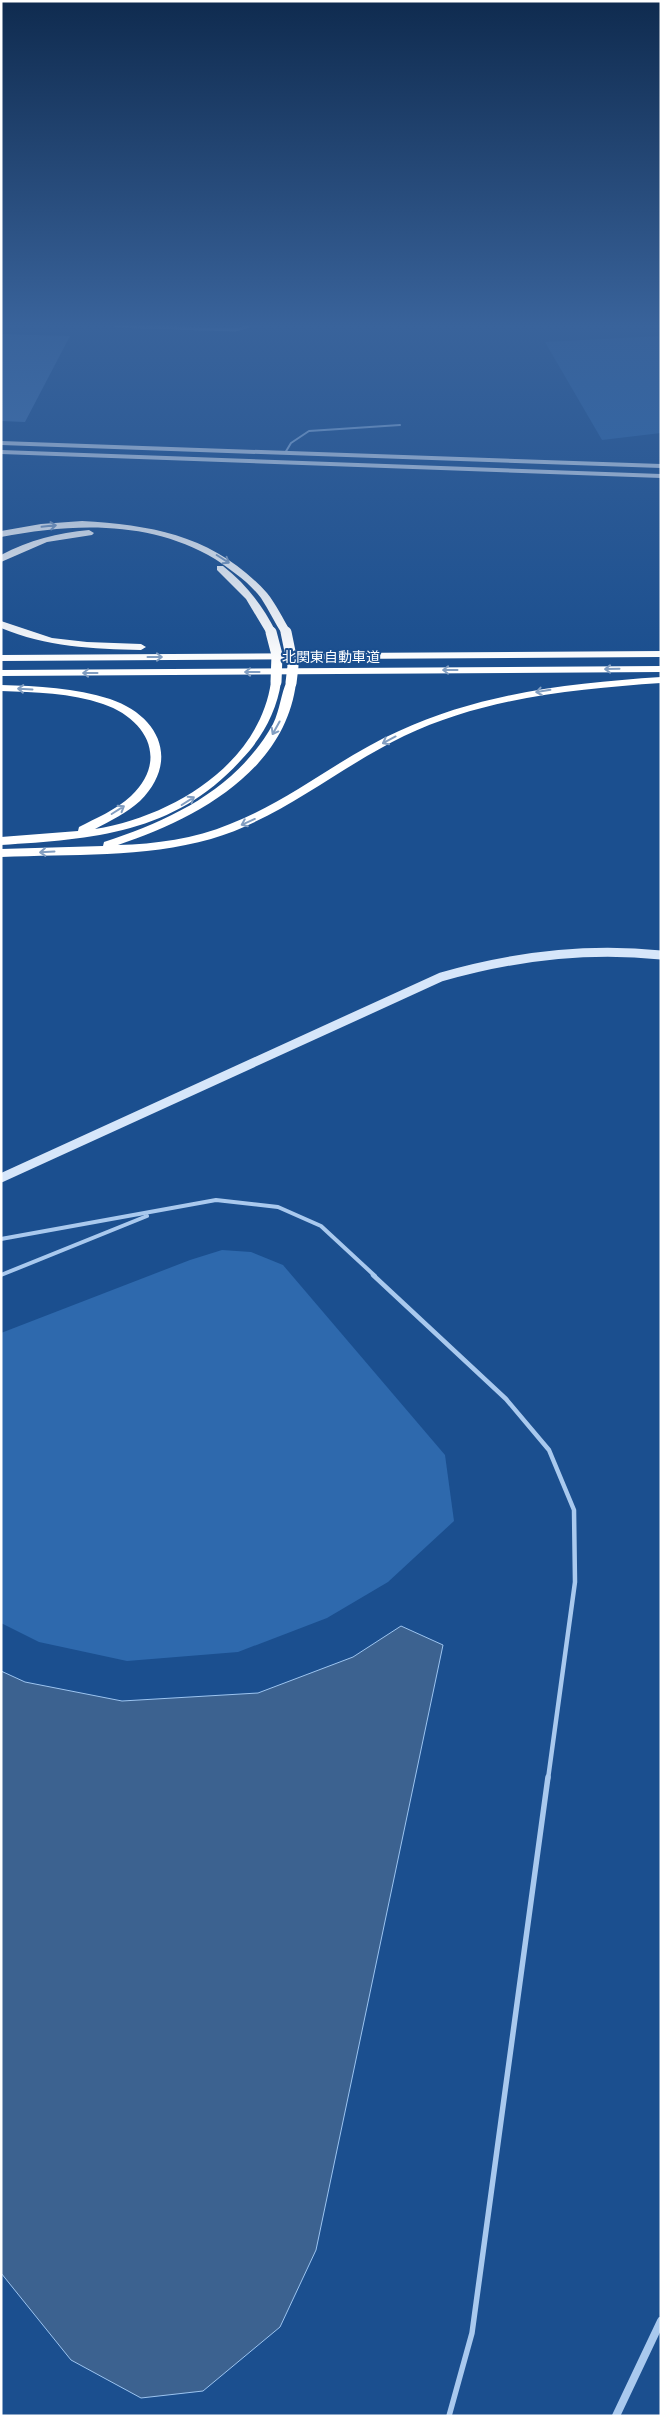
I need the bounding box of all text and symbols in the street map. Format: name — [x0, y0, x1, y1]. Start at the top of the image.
one-way arrow — [41, 521, 57, 531]
one-way arrow — [215, 554, 229, 564]
street label: 北関東自動車道 — [282, 649, 380, 666]
one-way arrow — [146, 652, 163, 662]
one-way arrow — [604, 664, 620, 674]
one-way arrow — [442, 665, 458, 675]
one-way arrow — [244, 667, 260, 677]
one-way arrow — [82, 668, 98, 678]
one-way arrow — [17, 684, 33, 693]
one-way arrow — [535, 686, 551, 696]
one-way arrow — [271, 721, 281, 736]
one-way arrow — [381, 735, 396, 745]
one-way arrow — [181, 796, 195, 806]
one-way arrow — [111, 805, 125, 815]
one-way arrow — [241, 817, 256, 827]
one-way arrow — [39, 847, 55, 856]

